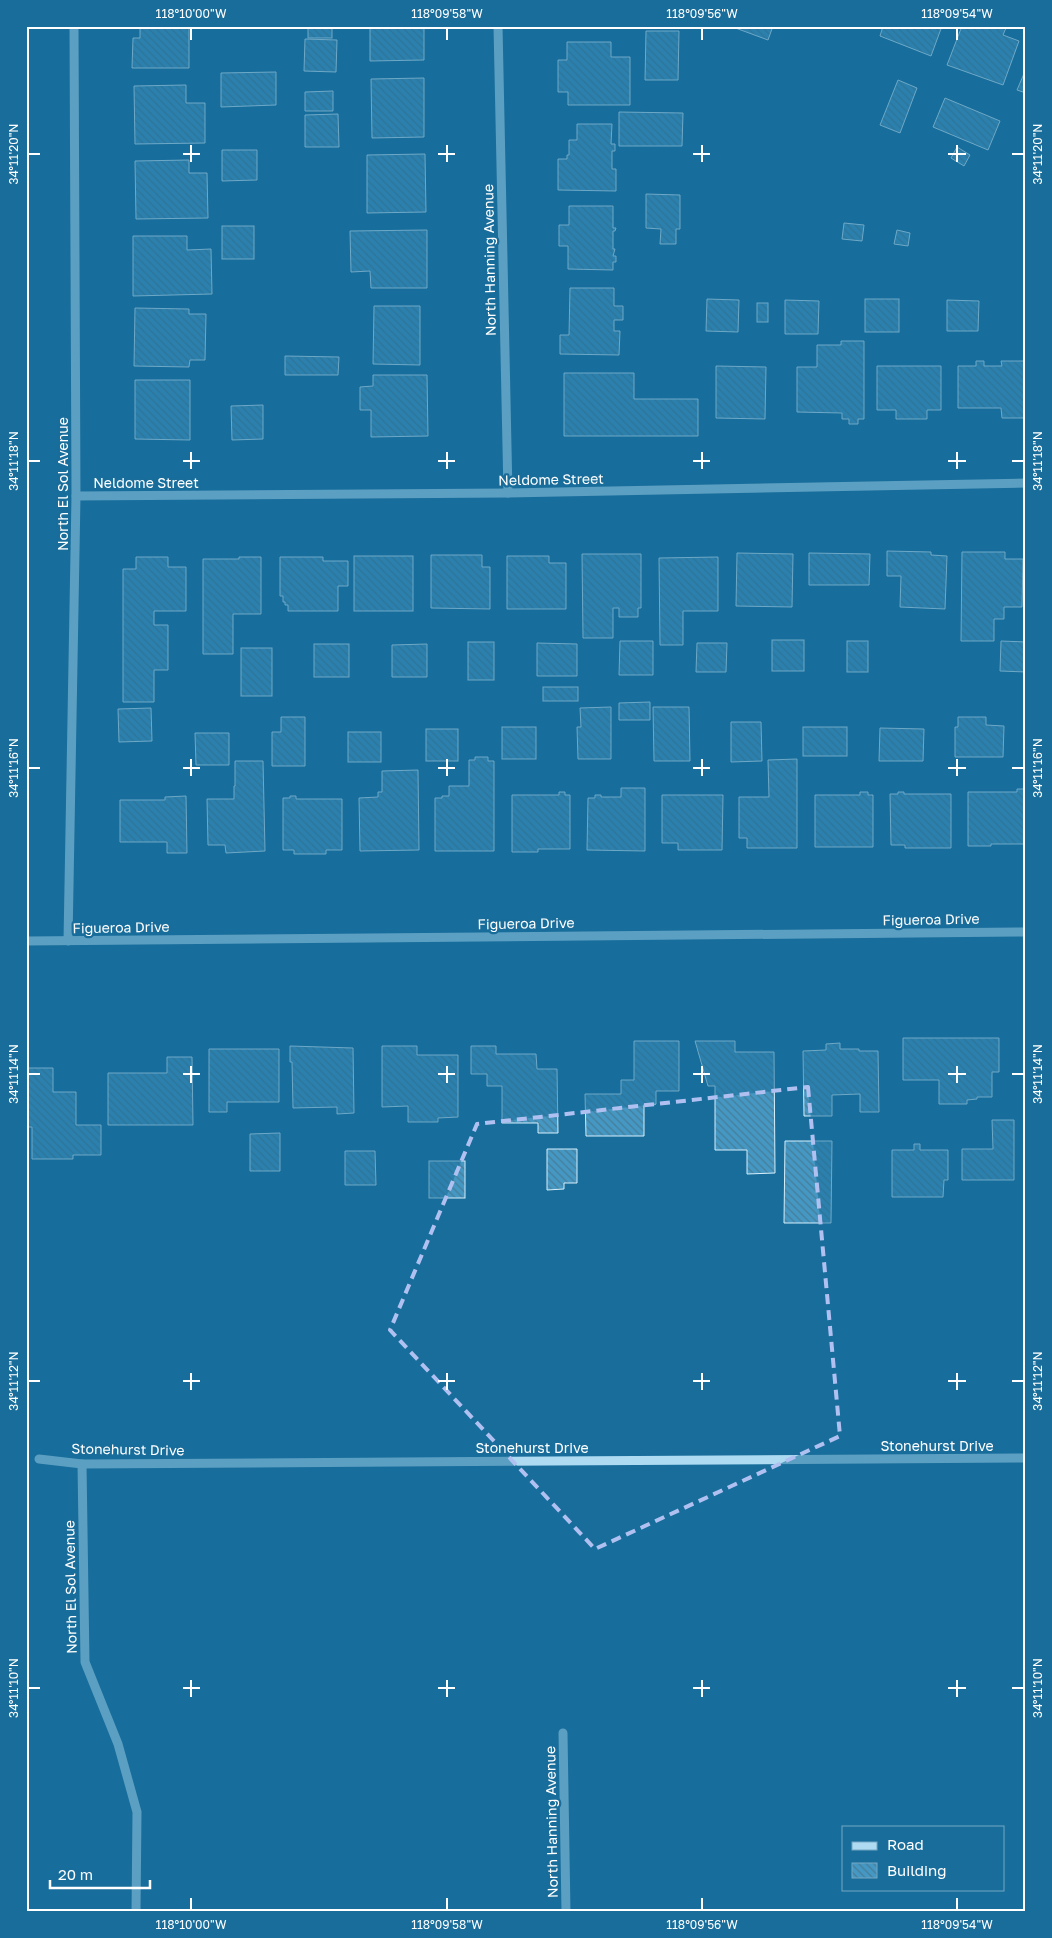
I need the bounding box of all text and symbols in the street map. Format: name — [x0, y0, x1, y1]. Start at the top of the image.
text: 118°10'00"W — [156, 6, 227, 21]
text: 118°09'58"W — [411, 6, 483, 21]
text: 118°09'56"W — [666, 6, 738, 21]
text: 118°09'54"W — [921, 6, 993, 21]
text: 34°11'20"N — [6, 124, 21, 184]
text: 34°11'20"N — [1030, 124, 1045, 184]
street label: North Hanning Avenue — [479, 184, 499, 336]
street label: North El Sol Avenue — [54, 417, 71, 551]
text: 34°11'18"N — [6, 431, 21, 491]
text: 34°11'18"N — [1030, 431, 1045, 491]
street label: Neldome Street — [498, 470, 604, 488]
street label: Neldome Street — [93, 474, 199, 491]
text: 34°11'16"N — [6, 738, 21, 798]
text: 34°11'16"N — [1030, 738, 1045, 798]
street label: Figueroa Drive — [882, 910, 980, 928]
street label: Figueroa Drive — [477, 914, 575, 932]
street label: Figueroa Drive — [72, 918, 170, 936]
text: 34°11'14"N — [6, 1044, 21, 1104]
text: 34°11'14"N — [1030, 1044, 1045, 1104]
text: 34°11'12"N — [6, 1351, 21, 1411]
text: 34°11'12"N — [1030, 1351, 1045, 1411]
street label: Stonehurst Drive — [880, 1437, 994, 1454]
street label: Stonehurst Drive — [475, 1439, 589, 1456]
street label: Stonehurst Drive — [71, 1440, 185, 1458]
street label: North El Sol Avenue — [60, 1520, 80, 1654]
text: 34°11'10"N — [6, 1658, 21, 1718]
text: 34°11'10"N — [1030, 1658, 1045, 1718]
street label: North Hanning Avenue — [541, 1746, 561, 1898]
legend — [842, 1826, 1004, 1890]
text: Road — [887, 1835, 924, 1853]
scale bar — [50, 1858, 150, 1890]
text: Building — [887, 1861, 947, 1879]
text: 20 m — [58, 1865, 93, 1883]
text: 118°10'00"W — [156, 1917, 227, 1932]
text: 118°09'58"W — [411, 1917, 483, 1932]
text: 118°09'56"W — [666, 1917, 738, 1932]
text: 118°09'54"W — [921, 1917, 993, 1932]

